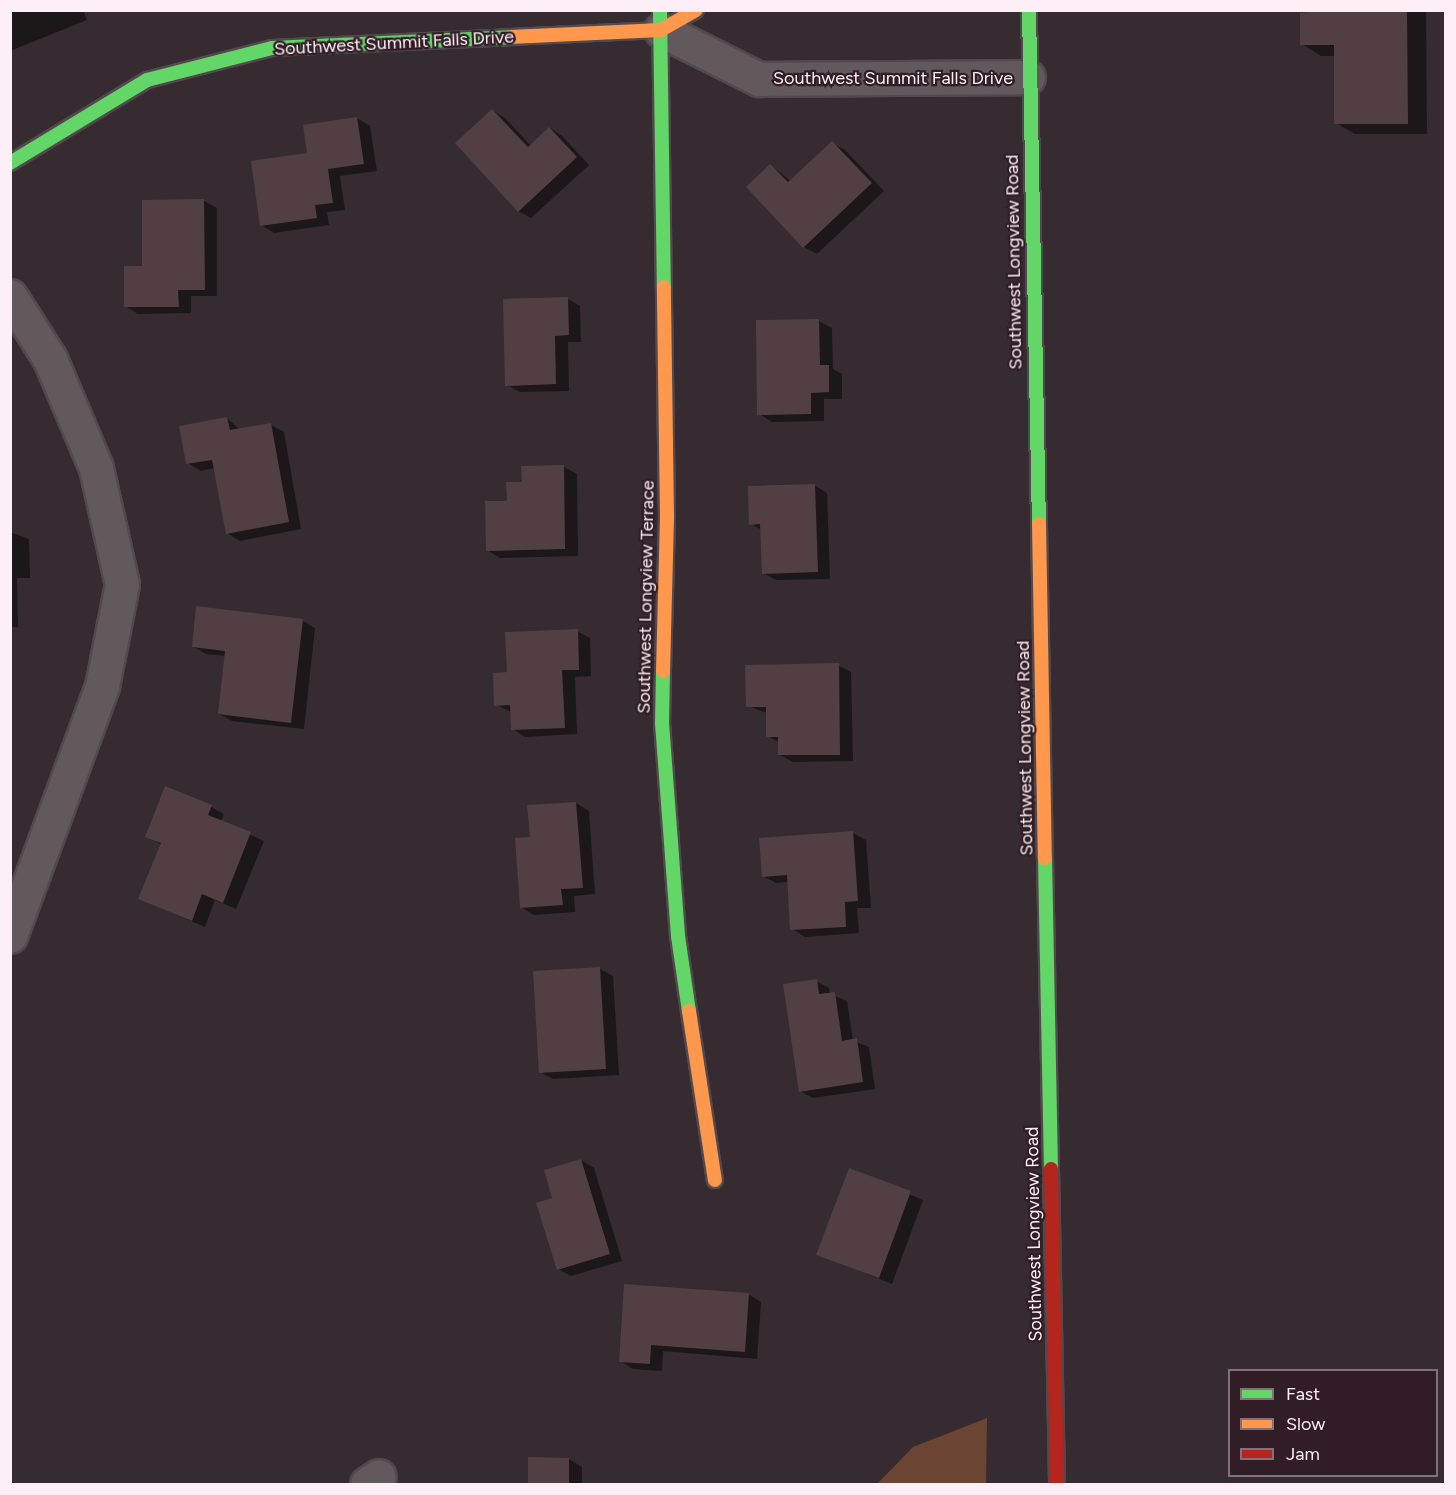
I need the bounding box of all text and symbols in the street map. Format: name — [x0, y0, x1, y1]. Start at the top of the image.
street label: Southwest Summit Falls Drive — [274, 26, 514, 60]
street label: Southwest Summit Falls Drive — [773, 67, 1013, 89]
street label: Southwest Longview Road — [1001, 154, 1027, 370]
street label: Southwest Longview Terrace — [633, 480, 659, 714]
street label: Southwest Longview Road — [1012, 640, 1038, 856]
street label: Southwest Longview Road — [1021, 1126, 1047, 1342]
legend — [1228, 1369, 1438, 1477]
text: Fast — [1286, 1383, 1320, 1405]
text: Slow — [1286, 1413, 1325, 1435]
text: Jam — [1286, 1443, 1320, 1465]

